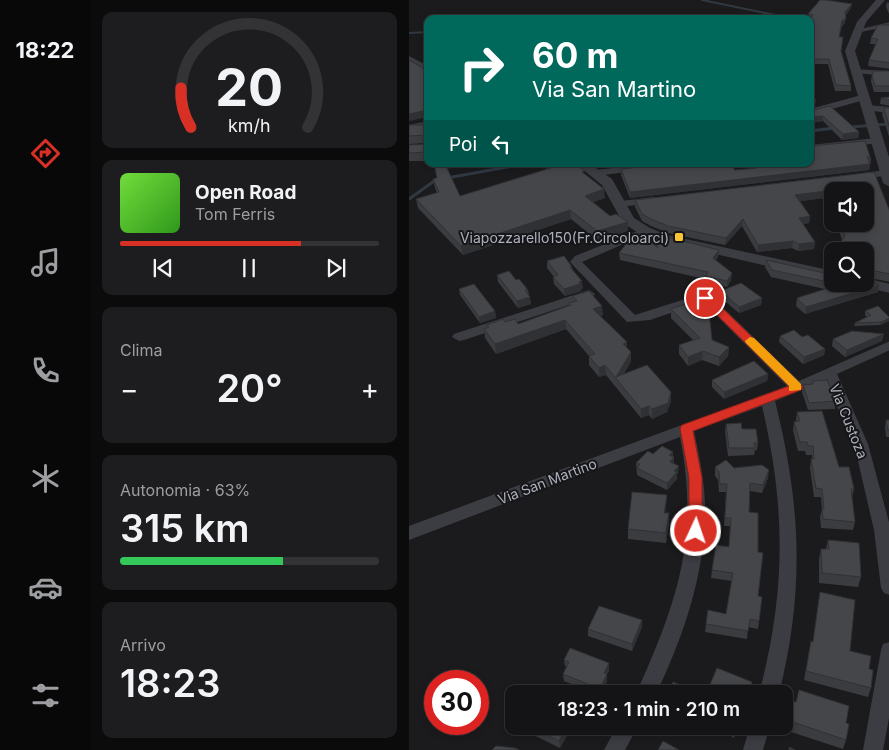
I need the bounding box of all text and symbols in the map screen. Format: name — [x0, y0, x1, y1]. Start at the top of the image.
text: 60 m — [532, 34, 619, 76]
icon: right — [449, 35, 514, 100]
text: 18:22 — [16, 37, 74, 63]
text: 20 — [216, 56, 283, 119]
text: Via San Martino — [532, 76, 696, 102]
text: km/h — [228, 115, 271, 136]
icon: left — [487, 130, 515, 158]
text: Poi — [449, 133, 477, 156]
icon: directions — [28, 136, 63, 171]
text: Open Road — [195, 181, 296, 204]
map controls — [824, 182, 874, 292]
button: sound — [824, 182, 874, 232]
text: Tom Ferris — [195, 204, 275, 224]
place label: Viapozzarello150(Fr.Circoloarci) — [460, 229, 669, 246]
marker: Viapozzarello150(Fr.Circoloarci) — [673, 231, 685, 243]
button: search — [824, 242, 874, 292]
icon: music — [28, 245, 63, 280]
icon: previous — [149, 254, 177, 282]
icon: pause — [235, 254, 263, 282]
icon: next — [322, 254, 350, 282]
pin — [684, 277, 726, 319]
icon: arrive — [691, 284, 719, 312]
text: Clima — [120, 340, 162, 360]
icon: phone — [28, 353, 63, 388]
text: 20° — [216, 365, 283, 411]
text: − — [120, 372, 139, 406]
text: + — [360, 372, 379, 406]
street label: Via Custoza — [826, 381, 872, 461]
street label: Via San Martino — [495, 454, 599, 508]
icon: climate — [28, 461, 63, 496]
text: Autonomia · 63% — [120, 480, 250, 500]
position arrow — [669, 504, 721, 556]
text: 315 km — [120, 505, 250, 551]
icon: car — [28, 570, 63, 605]
text: Arrivo — [120, 635, 166, 655]
text: 18:23 — [120, 660, 220, 706]
speed limit sign: 30 — [424, 670, 489, 735]
icon: filters — [28, 678, 63, 713]
text: 18:23 · 1 min · 210 m — [558, 698, 740, 721]

